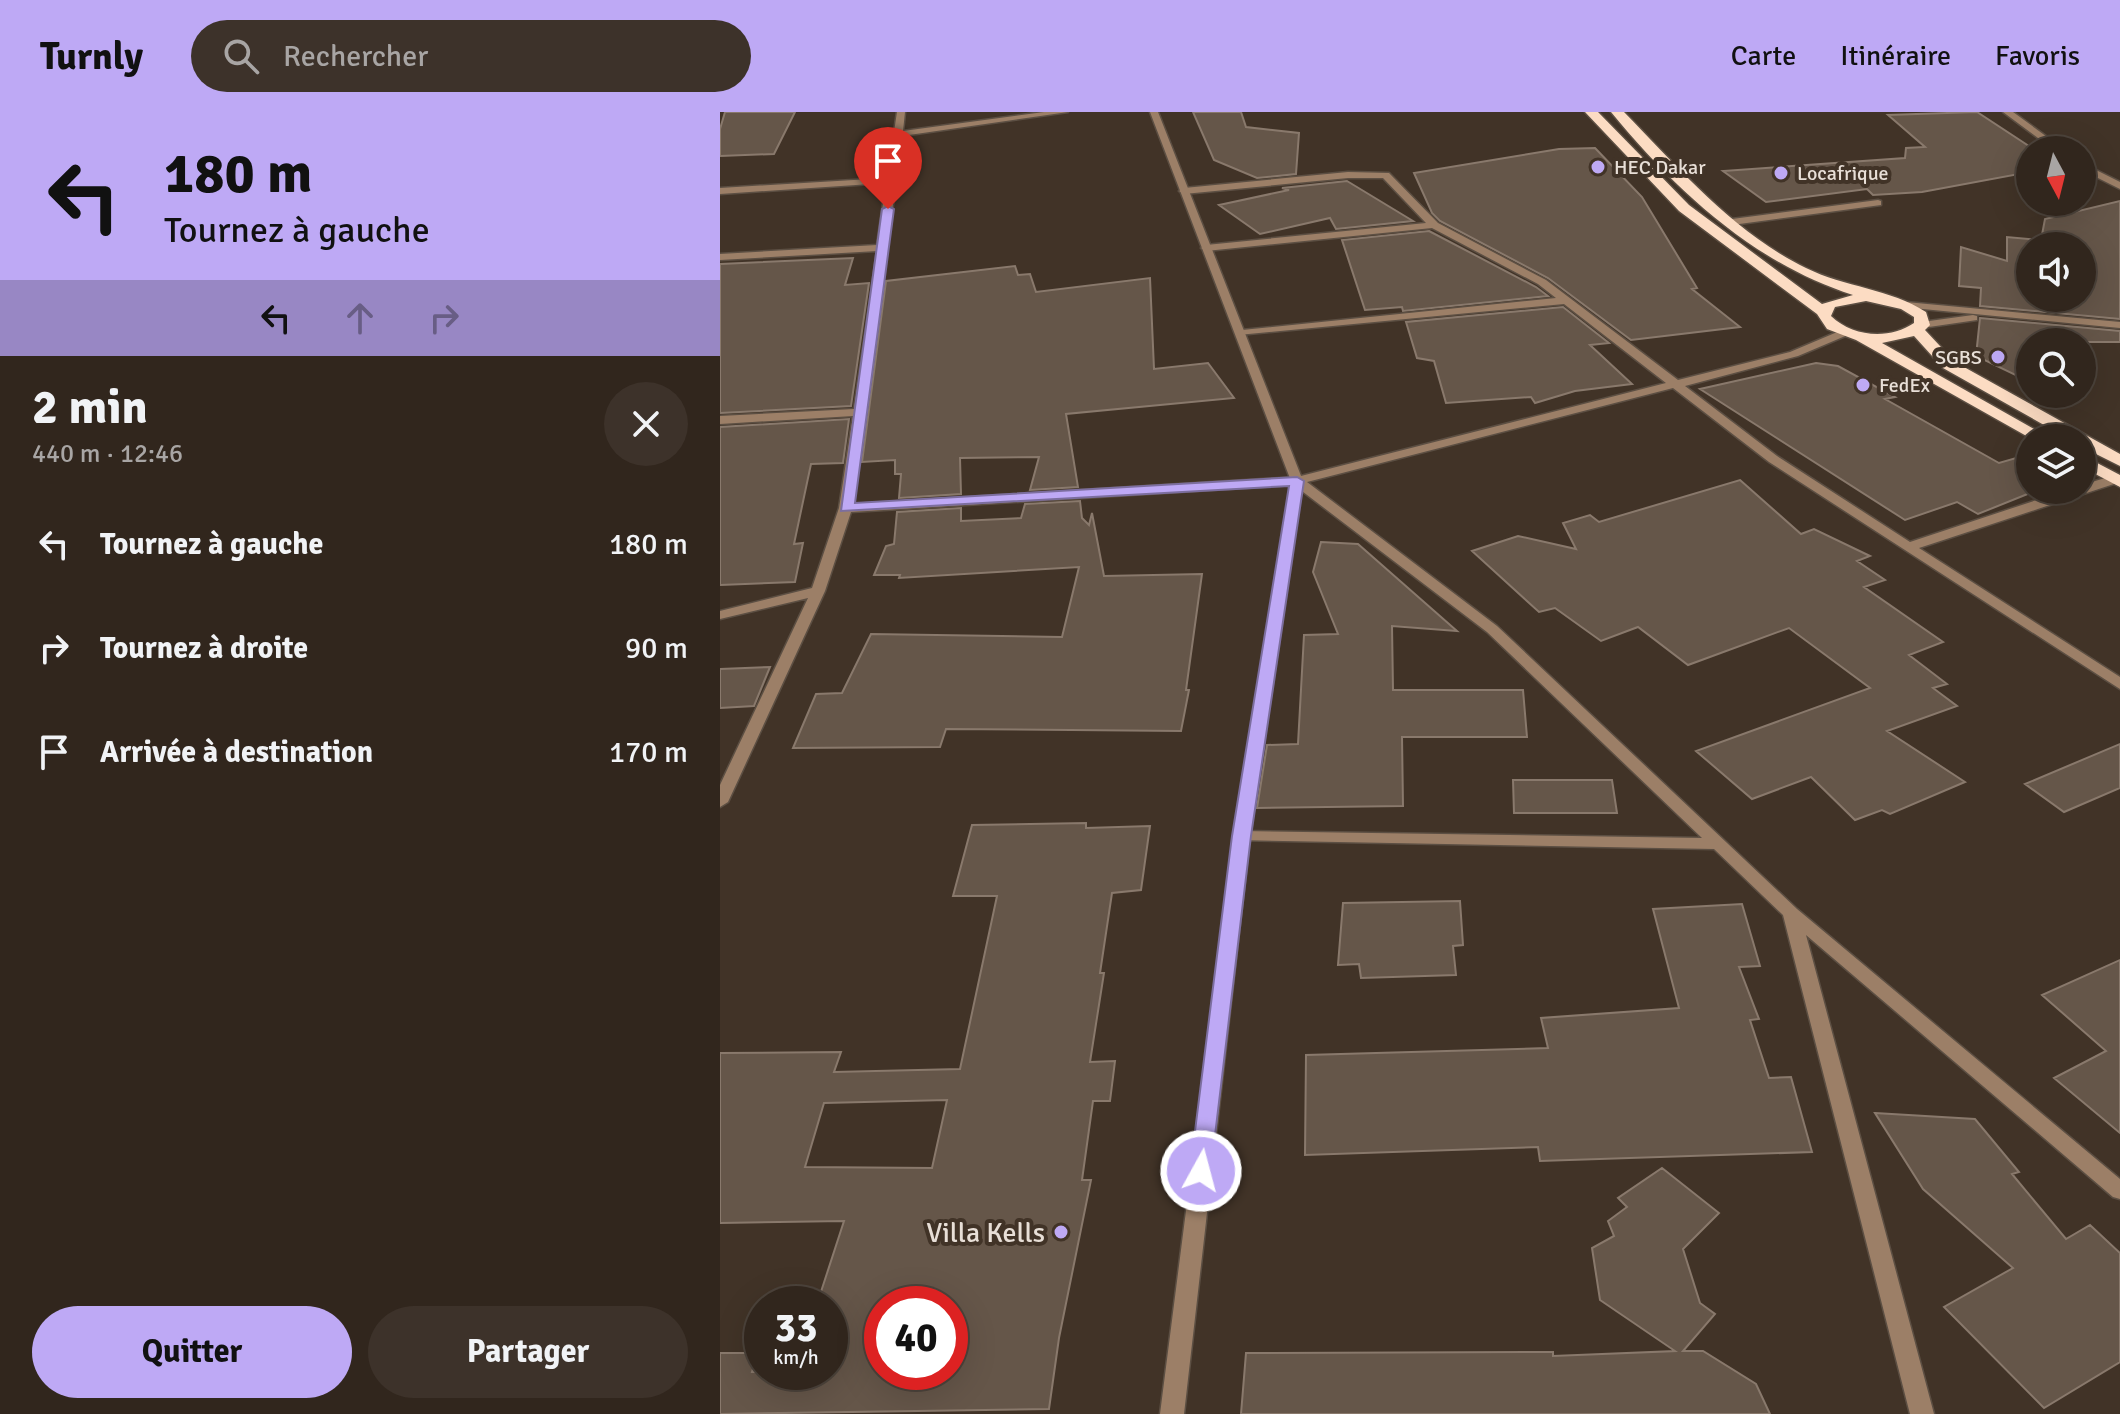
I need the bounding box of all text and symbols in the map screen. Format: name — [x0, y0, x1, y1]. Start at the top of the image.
search box — [191, 20, 751, 92]
text: Turnly — [40, 33, 143, 80]
icon: search — [219, 34, 263, 78]
text: Rechercher — [283, 38, 428, 75]
text: Carte — [1731, 39, 1796, 73]
text: Itinéraire — [1840, 39, 1951, 73]
text: Favoris — [1995, 39, 2080, 73]
pin — [854, 127, 922, 209]
north arrow — [2016, 136, 2096, 216]
map controls — [2016, 136, 2096, 504]
text: 180 m — [164, 139, 312, 208]
icon: arrive — [866, 139, 910, 183]
icon: left — [32, 144, 136, 248]
place label: HEC Dakar — [1614, 155, 1706, 180]
marker: HEC Dakar — [1589, 158, 1607, 176]
place label: Locafrique — [1797, 161, 1889, 186]
marker: Locafrique — [1772, 164, 1790, 182]
text: Tournez à gauche — [164, 208, 430, 253]
button: sound — [2016, 232, 2096, 312]
icon: left — [254, 296, 298, 340]
icon: ahead — [338, 296, 382, 340]
icon: right — [422, 296, 466, 340]
button: search — [2016, 328, 2096, 408]
place label: SGBS — [1935, 345, 1982, 370]
marker: SGBS — [1989, 348, 2007, 366]
place label: FedEx — [1879, 373, 1930, 398]
marker: FedEx — [1854, 376, 1872, 394]
text: 2 min — [32, 378, 148, 437]
button: close — [604, 382, 688, 466]
button: layers — [2016, 424, 2096, 504]
text: 440 m · 12:46 — [32, 438, 183, 470]
icon: left — [32, 522, 76, 566]
text: Tournez à gauche — [100, 526, 323, 563]
text: 180 m — [609, 526, 688, 563]
icon: right — [32, 626, 76, 670]
text: Tournez à droite — [100, 630, 308, 667]
text: 90 m — [625, 630, 688, 667]
icon: arrive — [32, 730, 76, 774]
text: Arrivée à destination — [100, 734, 373, 771]
text: 170 m — [609, 734, 688, 771]
position arrow — [1159, 1129, 1243, 1213]
place label: Villa Kells — [926, 1216, 1045, 1250]
marker: Villa Kells — [1052, 1223, 1070, 1241]
speed limit sign: 40 — [864, 1286, 968, 1390]
text: 33 — [774, 1303, 818, 1353]
button: Quitter — [32, 1306, 352, 1398]
button: Partager — [368, 1306, 688, 1398]
text: km/h — [773, 1345, 819, 1370]

